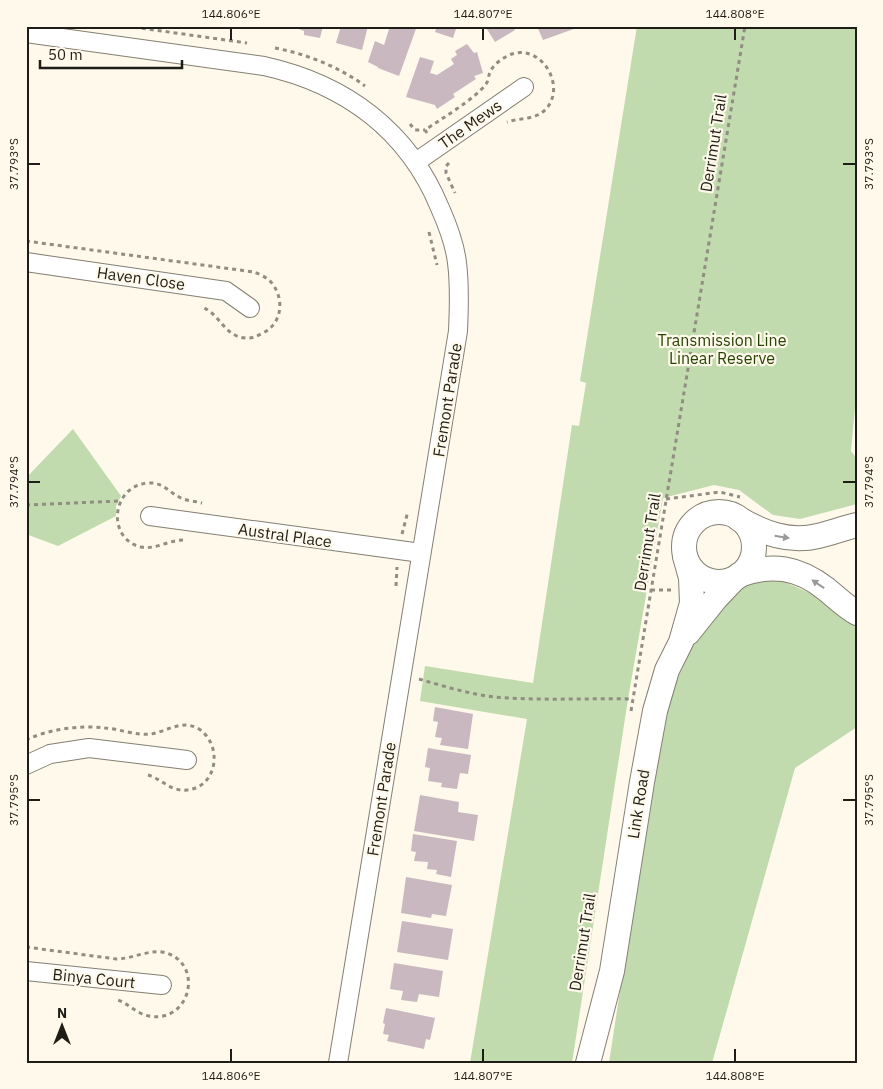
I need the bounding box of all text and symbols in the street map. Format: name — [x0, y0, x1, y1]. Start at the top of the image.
text: 144.806°E — [201, 6, 261, 21]
text: 144.807°E — [453, 6, 513, 21]
text: 144.808°E — [705, 6, 765, 21]
scale bar — [40, 38, 182, 70]
text: 50 m — [48, 45, 83, 64]
street label: Derrimut Trail — [695, 93, 731, 193]
street label: The Mews — [435, 95, 505, 153]
text: 37.793°S — [6, 138, 21, 190]
text: 37.793°S — [861, 138, 876, 190]
street label: Haven Close — [96, 262, 187, 294]
park label: Transmission Line Linear Reserve — [658, 330, 787, 368]
street label: Fremont Parade — [428, 341, 466, 458]
text: 37.794°S — [6, 456, 21, 508]
text: 37.794°S — [861, 456, 876, 508]
street label: Derrimut Trail — [629, 492, 665, 592]
street label: Austral Place — [237, 519, 333, 552]
one-way arrow — [775, 533, 791, 541]
one-way arrow — [811, 579, 825, 588]
street label: Fremont Parade — [362, 740, 400, 857]
street label: Link Road — [623, 768, 653, 840]
text: 37.795°S — [6, 774, 21, 826]
text: 37.795°S — [861, 774, 876, 826]
street label: Derrimut Trail — [564, 892, 600, 992]
street label: Binya Court — [52, 964, 136, 992]
north arrow — [38, 1002, 88, 1052]
text: N — [57, 1004, 67, 1022]
text: 144.806°E — [201, 1068, 261, 1083]
text: 144.807°E — [453, 1068, 513, 1083]
text: 144.808°E — [705, 1068, 765, 1083]

